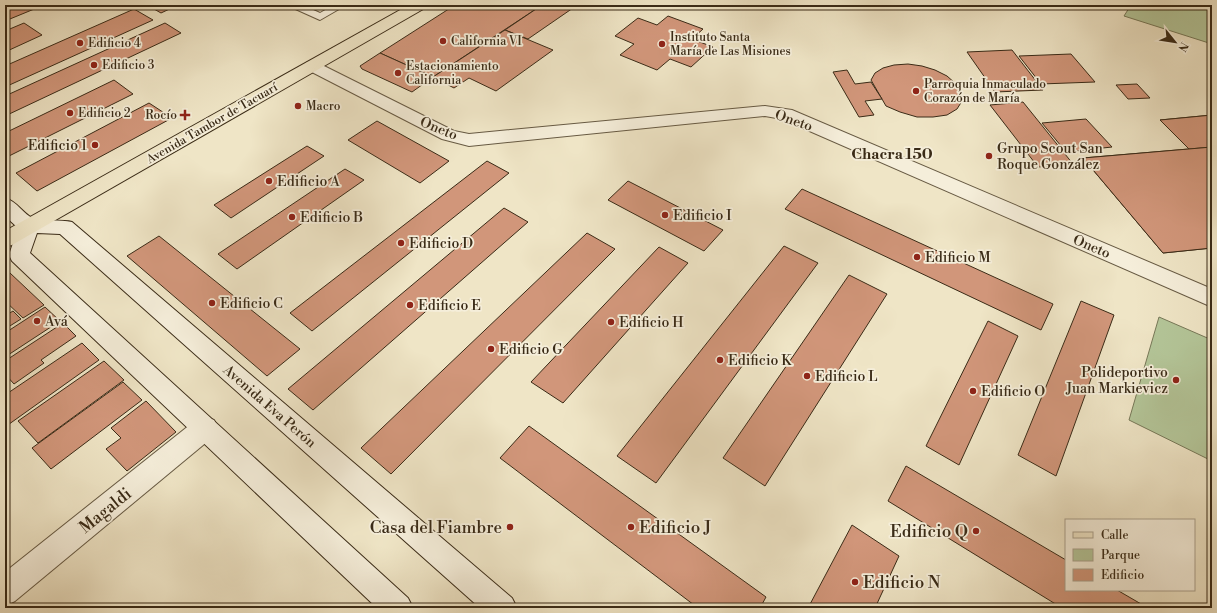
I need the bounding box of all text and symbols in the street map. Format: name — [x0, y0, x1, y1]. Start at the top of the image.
north arrow — [1155, 22, 1195, 62]
place label: Instituto Santa María de Las Misiones — [670, 30, 791, 59]
place label: California VI — [451, 34, 522, 49]
place label: Edificio 4 — [88, 36, 141, 51]
marker: California VI — [438, 36, 448, 46]
marker: Edificio 4 — [75, 38, 85, 48]
marker: Instituto Santa María de Las Misiones — [657, 39, 667, 49]
text: N — [1174, 39, 1191, 54]
place label: Edificio 3 — [102, 58, 155, 73]
place label: Estacionamiento California — [406, 59, 499, 88]
marker: Edificio 3 — [89, 60, 99, 70]
marker: Estacionamiento California — [393, 68, 403, 78]
place label: Parroquia Inmaculado Corazón de María — [924, 77, 1046, 106]
street label: Avenida Tambor de Tacuarí — [143, 79, 281, 168]
marker: Parroquia Inmaculado Corazón de María — [911, 86, 921, 96]
place label: Macro — [306, 99, 341, 114]
marker: Macro — [293, 101, 303, 111]
place label: Edificio 2 — [78, 106, 131, 121]
street label: Oneto — [772, 106, 815, 136]
marker: Edificio 2 — [65, 108, 75, 118]
place label: Rocío — [145, 108, 177, 123]
marker: Rocío — [180, 110, 190, 120]
street label: Oneto — [417, 113, 460, 145]
place label: Edificio 1 — [28, 137, 87, 155]
marker: Edificio 1 — [90, 140, 100, 150]
place label: Grupo Scout San Roque González — [997, 140, 1103, 174]
district label: Chacra 150 — [851, 145, 933, 164]
marker: Grupo Scout San Roque González — [984, 151, 994, 161]
place label: Edificio A — [277, 173, 340, 191]
marker: Edificio A — [264, 176, 274, 186]
place label: Edificio I — [673, 207, 732, 225]
place label: Edificio B — [300, 209, 363, 227]
marker: Edificio I — [660, 210, 670, 220]
marker: Edificio B — [287, 212, 297, 222]
street label: Oneto — [1070, 231, 1113, 263]
place label: Edificio D — [409, 235, 473, 253]
marker: Edificio D — [396, 238, 406, 248]
place label: Edificio M — [925, 249, 991, 267]
marker: Edificio M — [912, 252, 922, 262]
place label: Edificio C — [220, 295, 283, 313]
place label: Edificio E — [418, 297, 481, 315]
marker: Edificio C — [207, 298, 217, 308]
marker: Edificio E — [405, 300, 415, 310]
place label: Avá — [44, 313, 69, 331]
place label: Edificio H — [619, 314, 684, 332]
marker: Avá — [32, 316, 42, 326]
marker: Edificio H — [606, 317, 616, 327]
place label: Edificio G — [499, 341, 563, 359]
marker: Edificio G — [486, 344, 496, 354]
place label: Edificio K — [728, 352, 792, 370]
marker: Edificio K — [715, 355, 725, 365]
street label: Avenida Eva Perón — [218, 361, 320, 453]
place label: Polideportivo Juan Markievicz — [1065, 364, 1168, 398]
place label: Edificio L — [815, 368, 878, 386]
marker: Edificio L — [802, 371, 812, 381]
marker: Polideportivo Juan Markievicz — [1171, 375, 1181, 385]
place label: Edificio O — [981, 383, 1045, 401]
marker: Edificio O — [968, 386, 978, 396]
street label: Magaldi — [75, 483, 137, 539]
place label: Casa del Fiambre — [370, 517, 502, 539]
place label: Edificio J — [639, 517, 712, 539]
legend — [1065, 519, 1195, 591]
place label: Edificio Q — [890, 521, 968, 543]
marker: Casa del Fiambre — [505, 522, 515, 532]
marker: Edificio J — [626, 522, 636, 532]
marker: Edificio Q — [971, 526, 981, 536]
text: Calle — [1101, 528, 1128, 543]
text: Parque — [1101, 548, 1140, 563]
text: Edificio — [1101, 568, 1144, 583]
place label: Edificio N — [863, 572, 941, 594]
marker: Edificio N — [850, 577, 860, 587]

